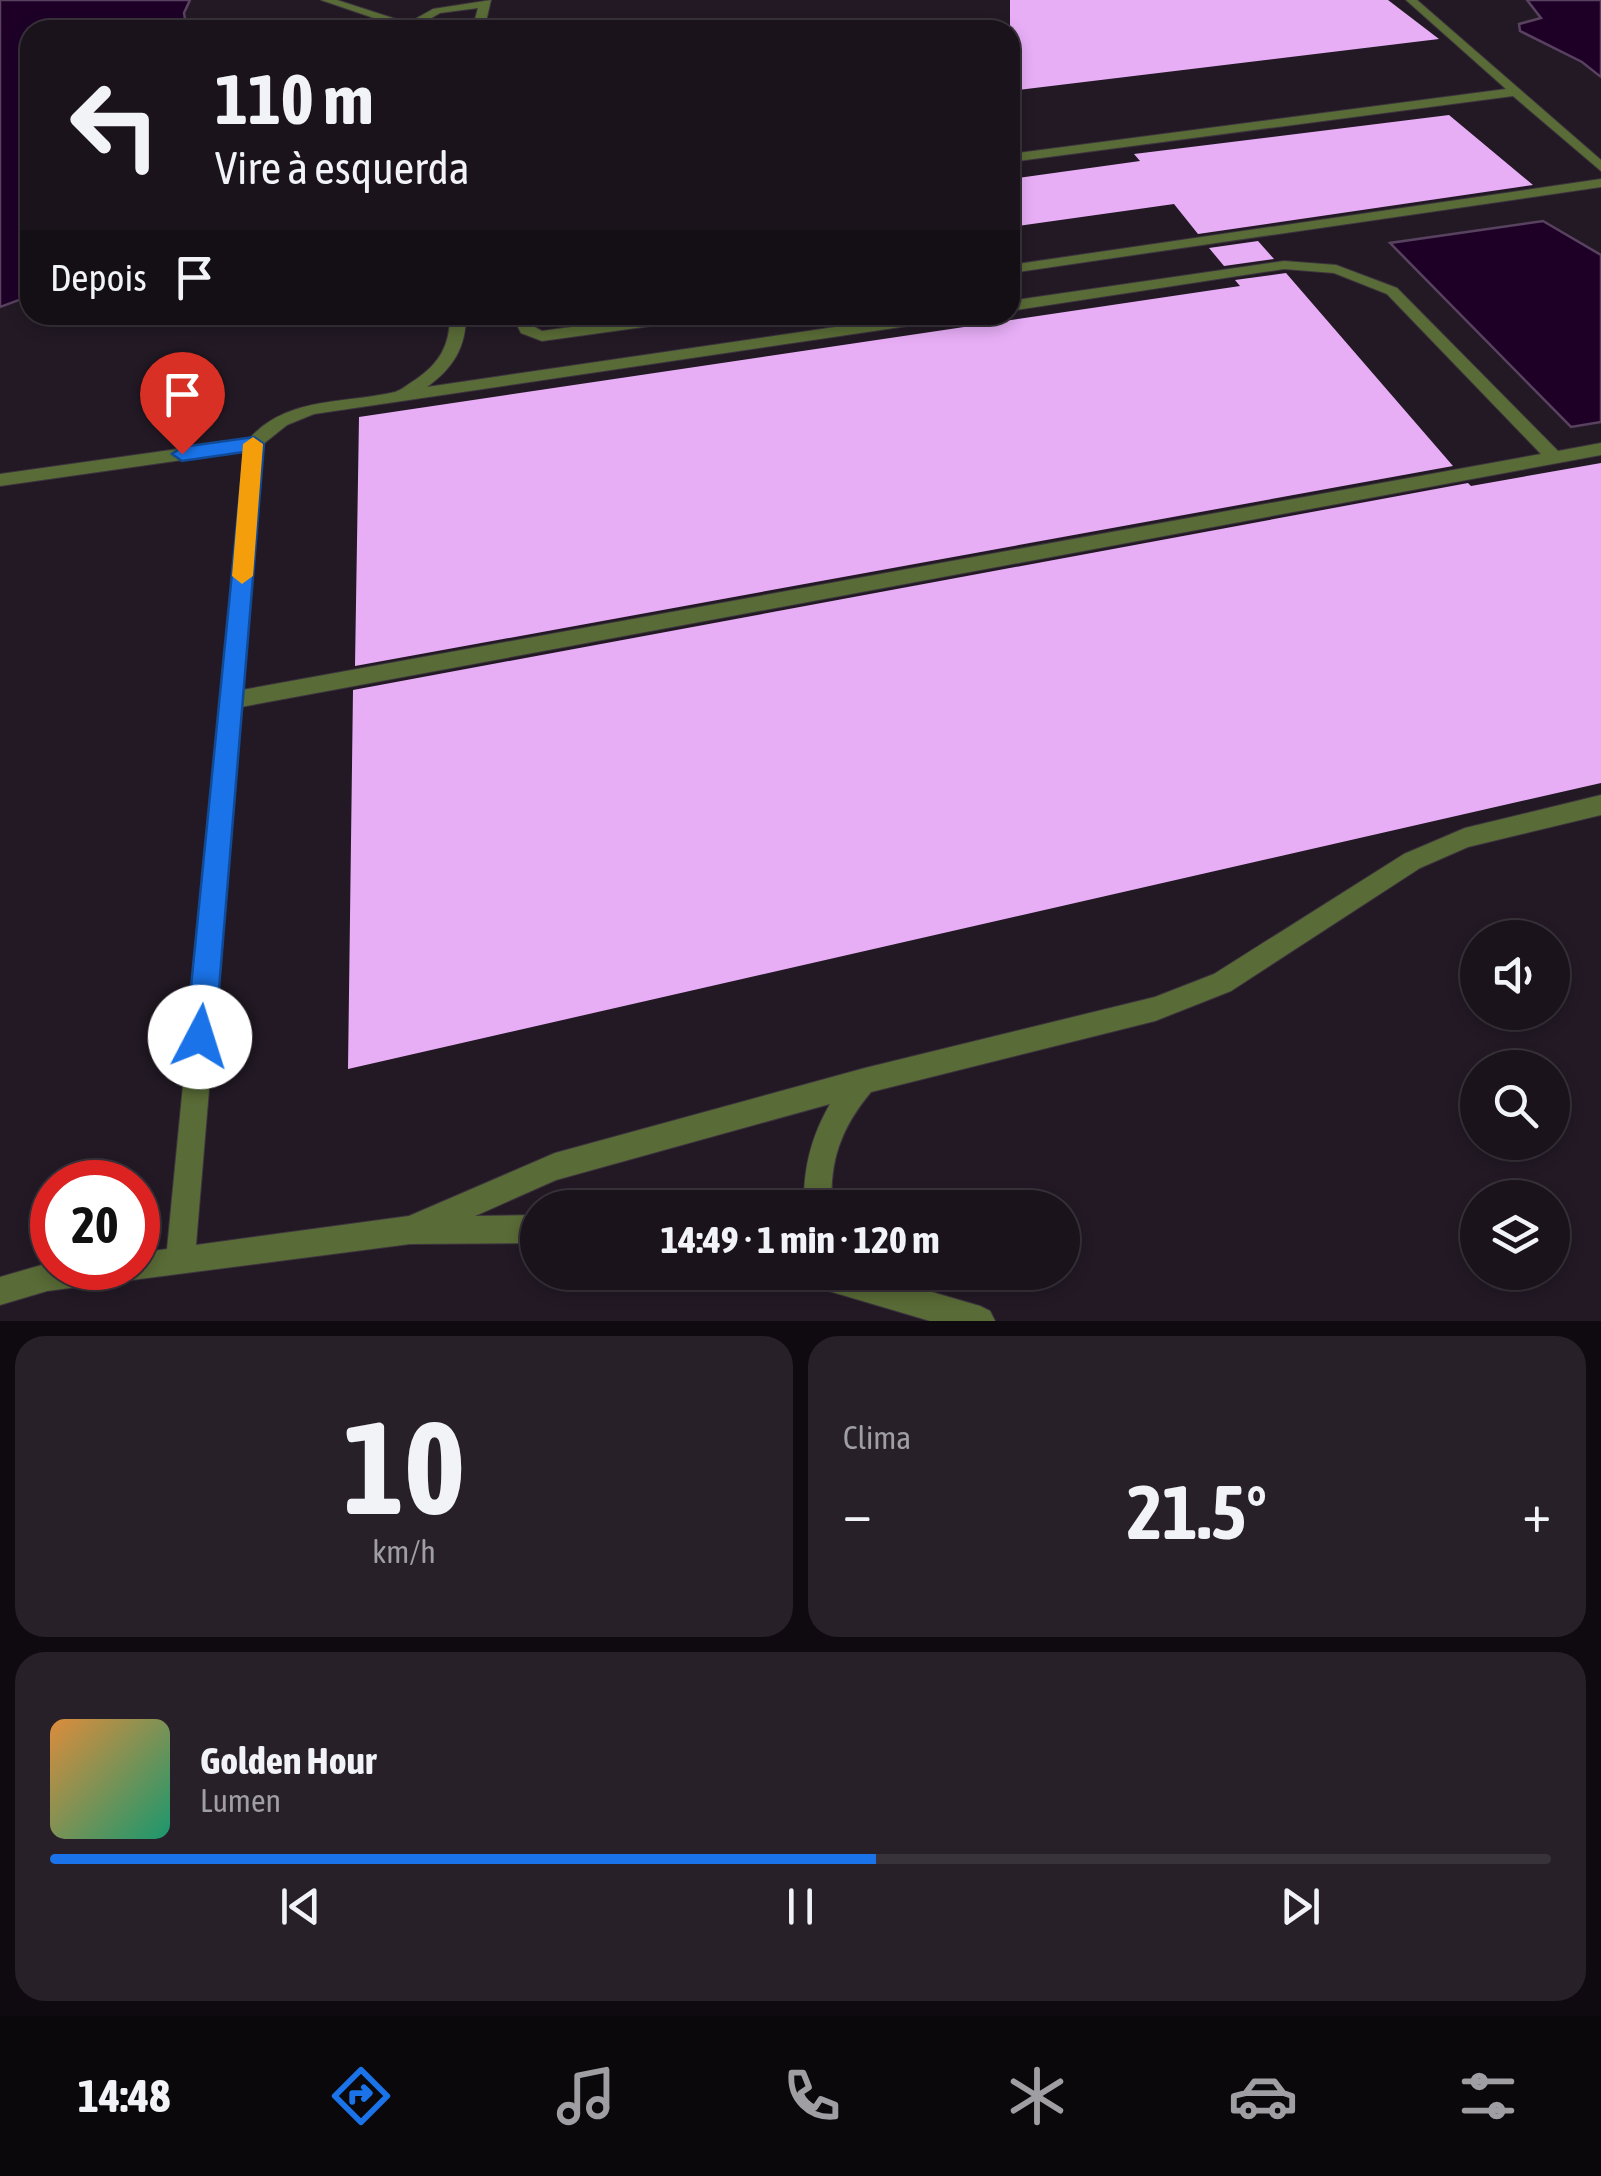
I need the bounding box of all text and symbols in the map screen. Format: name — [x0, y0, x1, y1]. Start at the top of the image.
text: 110 m — [215, 59, 374, 139]
icon: left — [50, 60, 180, 190]
text: Vire à esquerda — [215, 142, 470, 194]
icon: arrive — [167, 250, 222, 305]
text: Depois — [50, 256, 147, 299]
pin — [140, 352, 225, 455]
icon: arrive — [155, 367, 210, 422]
map controls — [1460, 920, 1570, 1290]
button: sound — [1460, 920, 1570, 1030]
position arrow — [148, 985, 252, 1089]
button: search — [1460, 1050, 1570, 1160]
speed limit sign: 20 — [30, 1160, 160, 1290]
button: layers — [1460, 1180, 1570, 1290]
text: 14:49 · 1 min · 120 m — [660, 1218, 940, 1261]
text: 10 — [343, 1393, 465, 1542]
text: Clima — [843, 1419, 911, 1456]
text: 21.5° — [1127, 1469, 1267, 1555]
text: − — [843, 1481, 872, 1544]
text: + — [1522, 1481, 1551, 1544]
text: km/h — [372, 1533, 436, 1570]
text: Golden Hour — [200, 1739, 376, 1782]
text: Lumen — [200, 1782, 281, 1819]
icon: previous — [273, 1879, 328, 1934]
icon: pause — [773, 1879, 828, 1934]
icon: next — [1273, 1879, 1328, 1934]
icon: directions — [326, 2061, 396, 2131]
icon: music — [551, 2061, 621, 2131]
icon: phone — [777, 2061, 847, 2131]
icon: climate — [1002, 2061, 1072, 2131]
icon: car — [1228, 2061, 1298, 2131]
icon: filters — [1453, 2061, 1523, 2131]
text: 14:48 — [78, 2070, 170, 2122]

